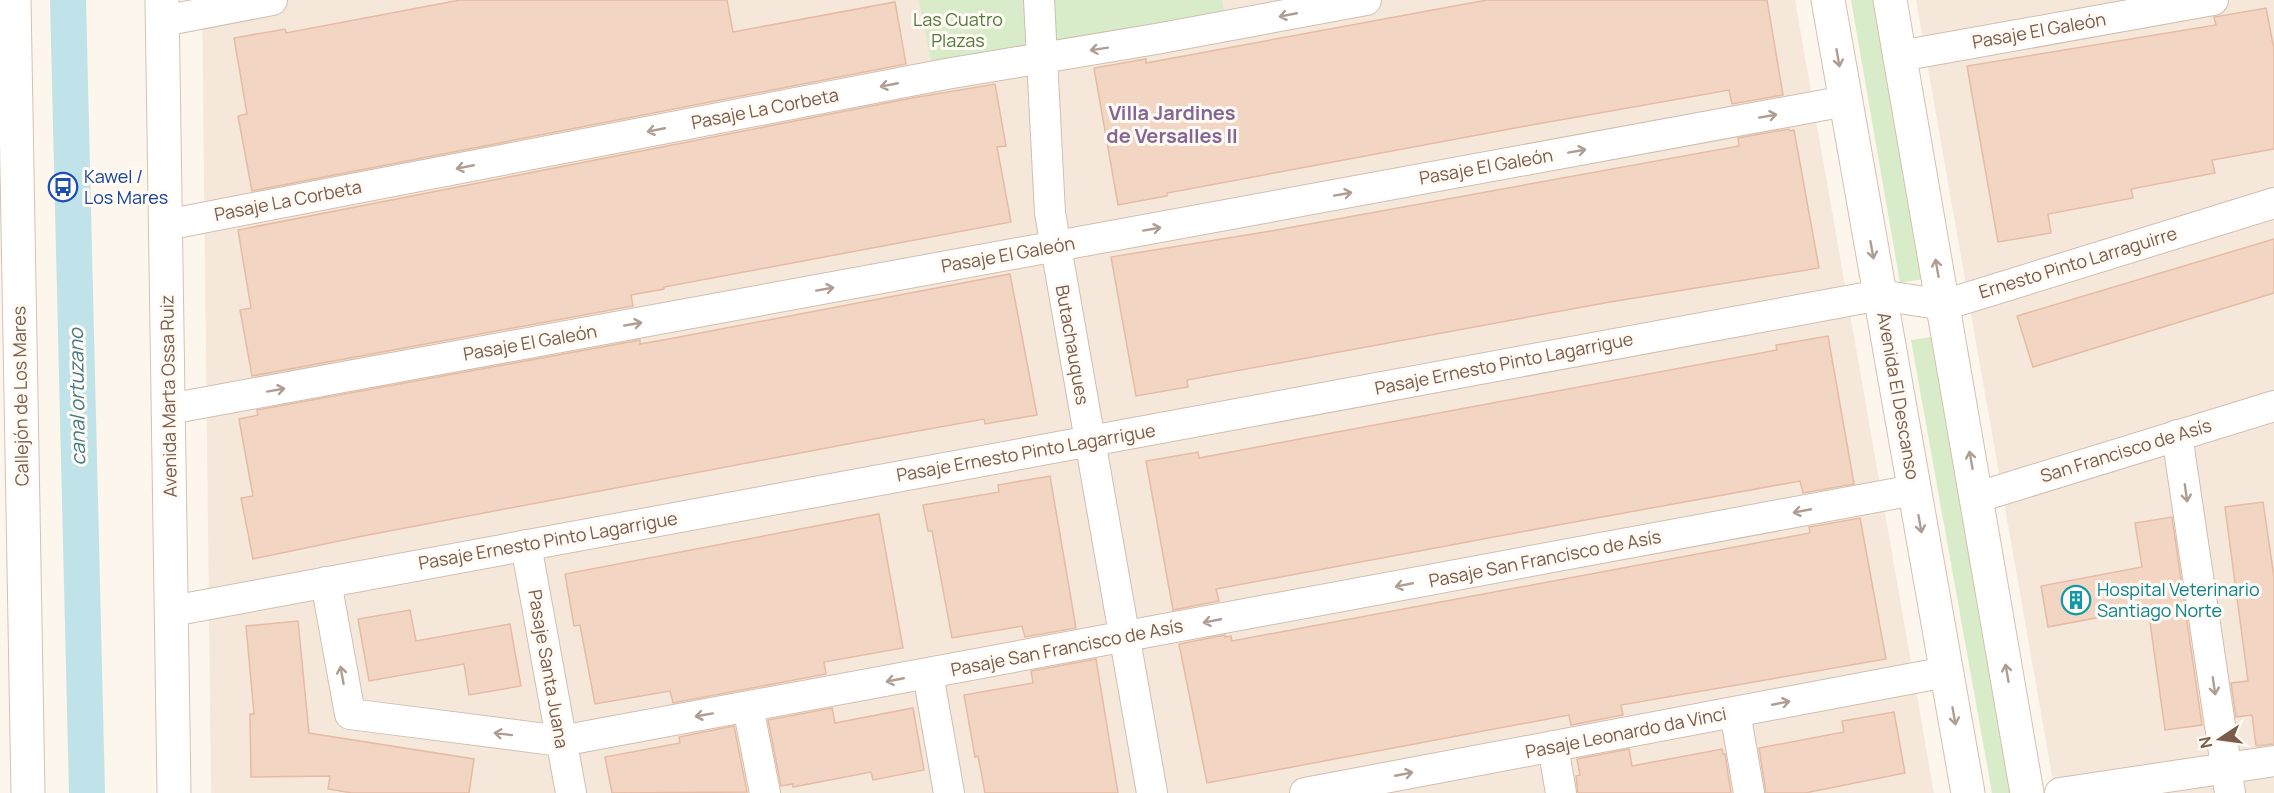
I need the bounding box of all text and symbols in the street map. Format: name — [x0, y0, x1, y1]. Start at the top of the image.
street label: Pasaje El Galeón — [1970, 6, 2108, 54]
park label: Las Cuatro Plazas — [913, 7, 1003, 52]
one-way arrow — [1279, 10, 1298, 21]
one-way arrow — [1089, 43, 1109, 54]
one-way arrow — [1833, 47, 1844, 67]
one-way arrow — [879, 80, 899, 91]
street label: Pasaje La Corbeta — [689, 82, 841, 134]
district label: Villa Jardines de Versalles II — [1106, 99, 1238, 149]
one-way arrow — [1758, 110, 1778, 121]
one-way arrow — [647, 125, 666, 136]
street label: Pasaje El Galeón — [1417, 142, 1555, 190]
one-way arrow — [1566, 145, 1586, 156]
one-way arrow — [455, 162, 475, 173]
place label: Kawel / Los Mares — [84, 164, 168, 209]
bus stop icon: Kawel / Los Mares — [47, 171, 79, 203]
street label: Pasaje La Corbeta — [212, 174, 364, 226]
one-way arrow — [1333, 188, 1353, 199]
street label: Ernesto Pinto Larraguirre — [1976, 220, 2180, 304]
one-way arrow — [1141, 223, 1161, 234]
street label: Pasaje El Galeón — [939, 230, 1077, 278]
one-way arrow — [1867, 239, 1878, 259]
one-way arrow — [1932, 259, 1943, 278]
one-way arrow — [815, 283, 835, 294]
street label: Butachauques — [1051, 283, 1095, 407]
street label: Avenida Marta Ossa Ruiz — [154, 295, 182, 498]
street label: Callejón de Los Mares — [6, 306, 34, 486]
street label: Avenida El Descanso — [1872, 310, 1926, 481]
street label: Pasaje El Galeón — [461, 318, 599, 366]
one-way arrow — [623, 318, 643, 329]
street label: Pasaje Ernesto Pinto Lagarrigue — [1373, 326, 1635, 400]
water label: canal ortuzano — [62, 327, 91, 466]
one-way arrow — [266, 384, 286, 395]
street label: San Francisco de Asís — [2037, 413, 2214, 488]
street label: Pasaje Ernesto Pinto Lagarrigue — [894, 417, 1157, 487]
one-way arrow — [1965, 451, 1976, 471]
one-way arrow — [2180, 483, 2191, 503]
street label: Pasaje Ernesto Pinto Lagarrigue — [416, 505, 679, 575]
one-way arrow — [1792, 506, 1812, 517]
one-way arrow — [1915, 514, 1926, 534]
street label: Pasaje San Francisco de Asís — [1427, 524, 1663, 592]
place label: Hospital Veterinario Santiago Norte — [2097, 577, 2260, 622]
one-way arrow — [1394, 580, 1414, 591]
building icon: Hospital Veterinario Santiago Norte — [2060, 584, 2092, 616]
street label: Pasaje Santa Juana — [523, 588, 575, 750]
street label: Pasaje San Francisco de Asís — [949, 613, 1185, 681]
one-way arrow — [1203, 616, 1222, 627]
one-way arrow — [2001, 664, 2012, 684]
one-way arrow — [336, 665, 347, 685]
one-way arrow — [886, 675, 906, 686]
one-way arrow — [2209, 676, 2220, 696]
one-way arrow — [1771, 697, 1791, 708]
street label: Pasaje Leonardo da Vinci — [1523, 701, 1728, 763]
one-way arrow — [1949, 706, 1960, 726]
north arrow — [2190, 709, 2250, 769]
one-way arrow — [694, 710, 714, 721]
one-way arrow — [493, 728, 513, 739]
text: N — [2193, 734, 2217, 750]
one-way arrow — [1394, 768, 1413, 779]

